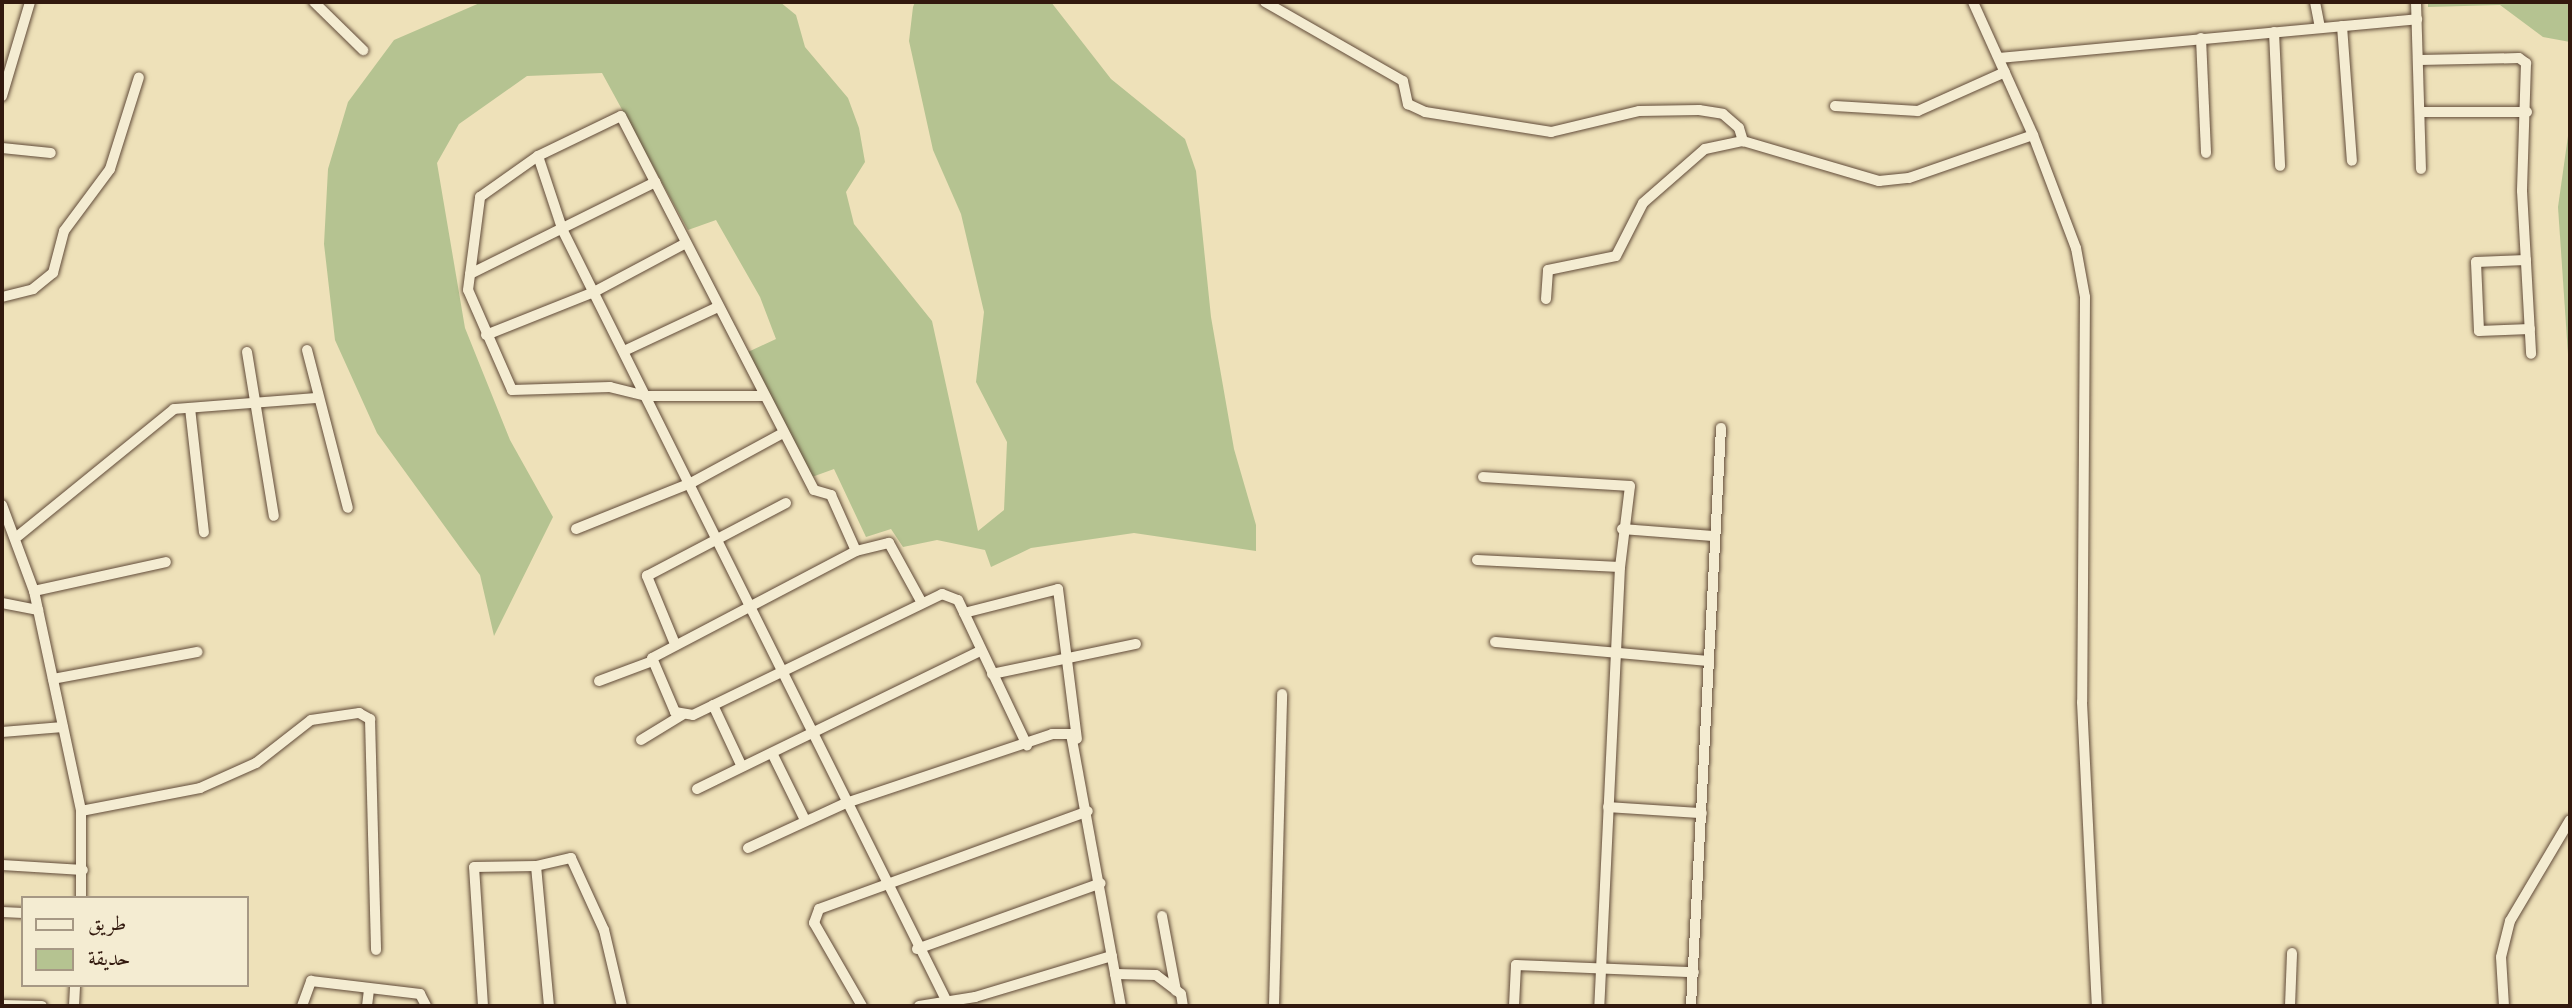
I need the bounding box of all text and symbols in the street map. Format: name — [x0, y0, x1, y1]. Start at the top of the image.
legend — [21, 896, 248, 987]
text: طريق — [88, 910, 126, 939]
text: حديقة — [88, 945, 131, 974]

